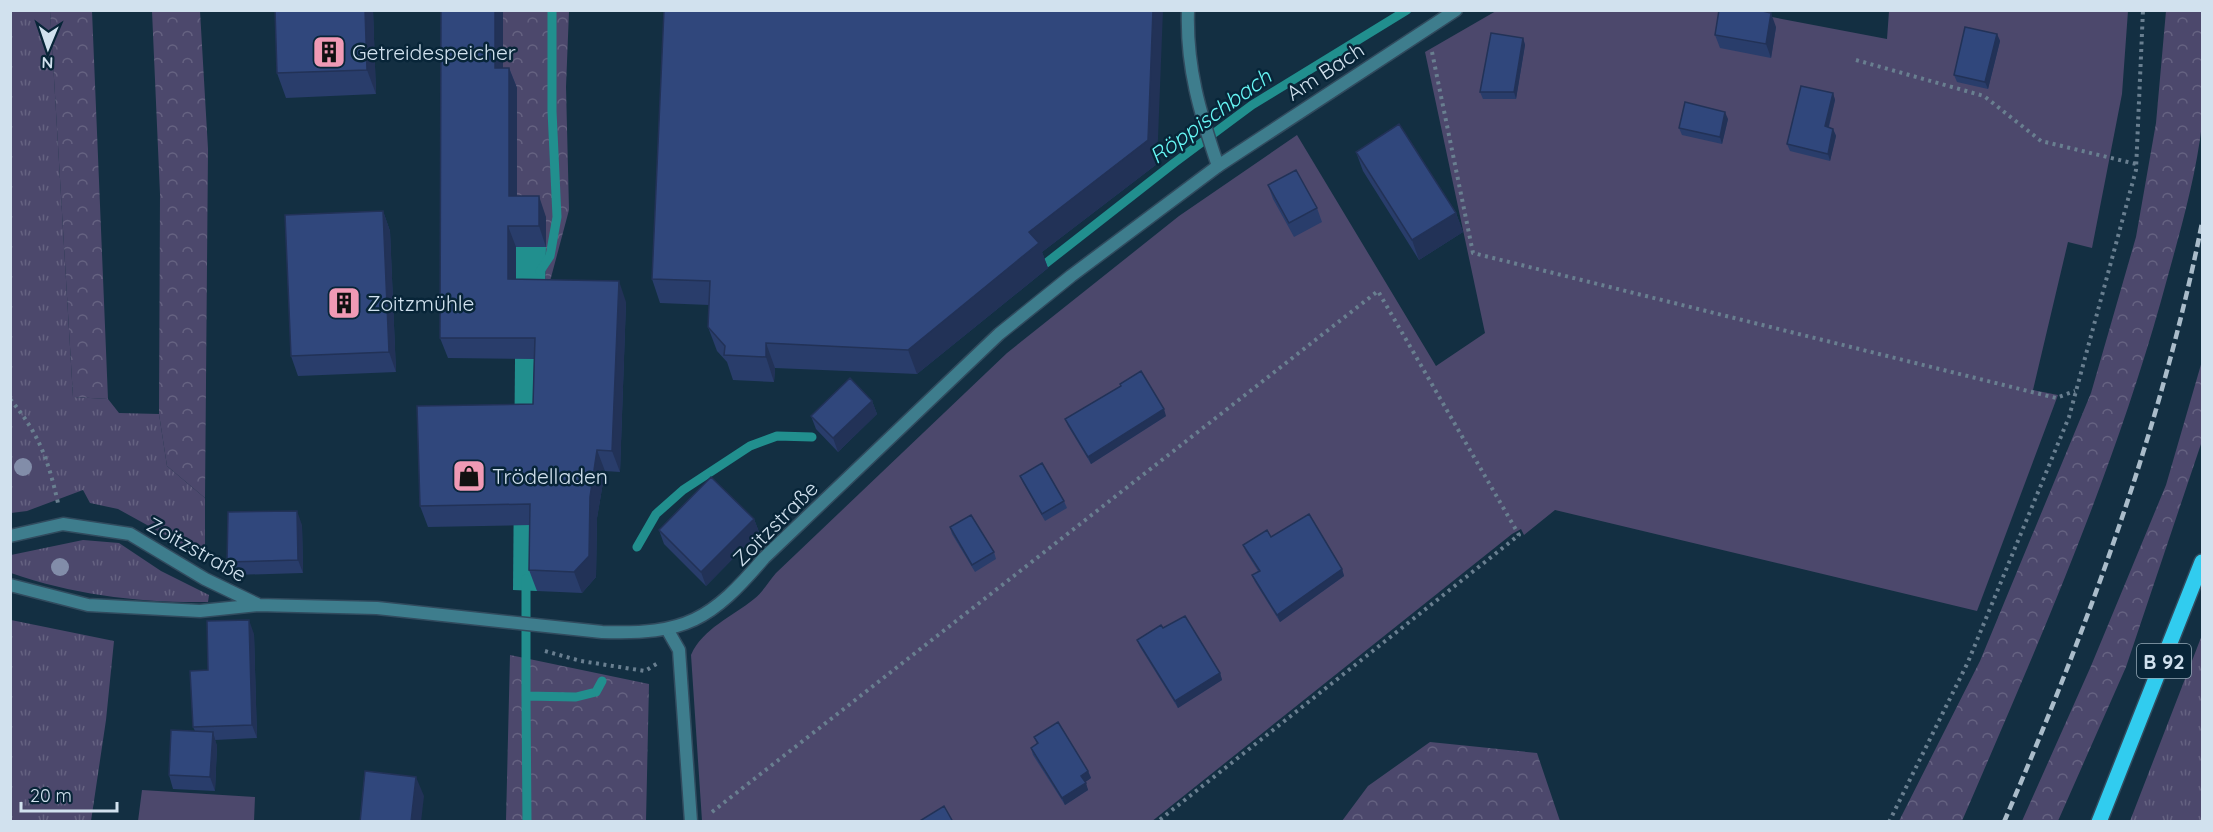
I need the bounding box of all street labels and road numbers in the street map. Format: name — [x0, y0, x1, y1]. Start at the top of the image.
street label: Am Bach — [1281, 36, 1369, 106]
street label: Zoitzstraße — [727, 475, 823, 571]
street label: Zoitzstraße — [143, 511, 251, 587]
road number: B 92 — [2137, 644, 2191, 678]

